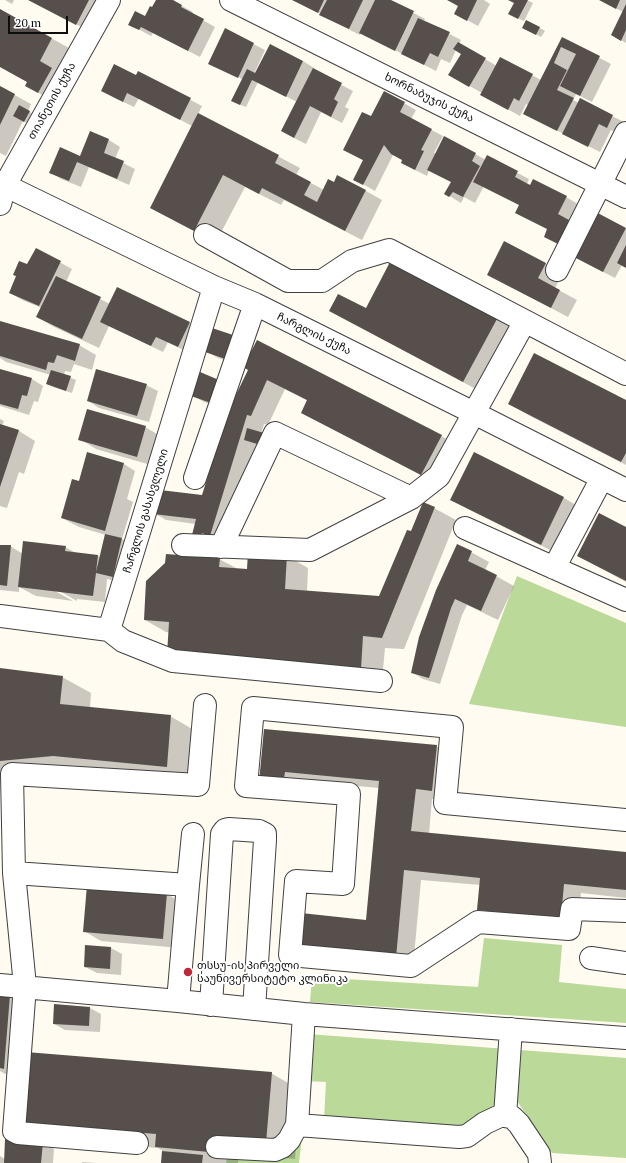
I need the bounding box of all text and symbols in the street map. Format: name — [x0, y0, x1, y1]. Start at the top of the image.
scale bar — [10, 8, 70, 34]
text: 20 m — [15, 15, 41, 30]
street label: თიანეთის ქუჩა — [25, 60, 79, 142]
street label: ხორნაბუჯის ქუჩა — [382, 71, 476, 125]
street label: ჩარგლის ქუჩა — [275, 310, 353, 358]
street label: ჩარგლის გასასვლელი — [121, 447, 171, 575]
place label: თსსუ-ის პირველი საუნივერსიტეტო კლინიკა — [197, 959, 348, 985]
marker: თსსუ-ის პირველი საუნივერსიტეტო კლინიკა — [182, 966, 194, 978]

